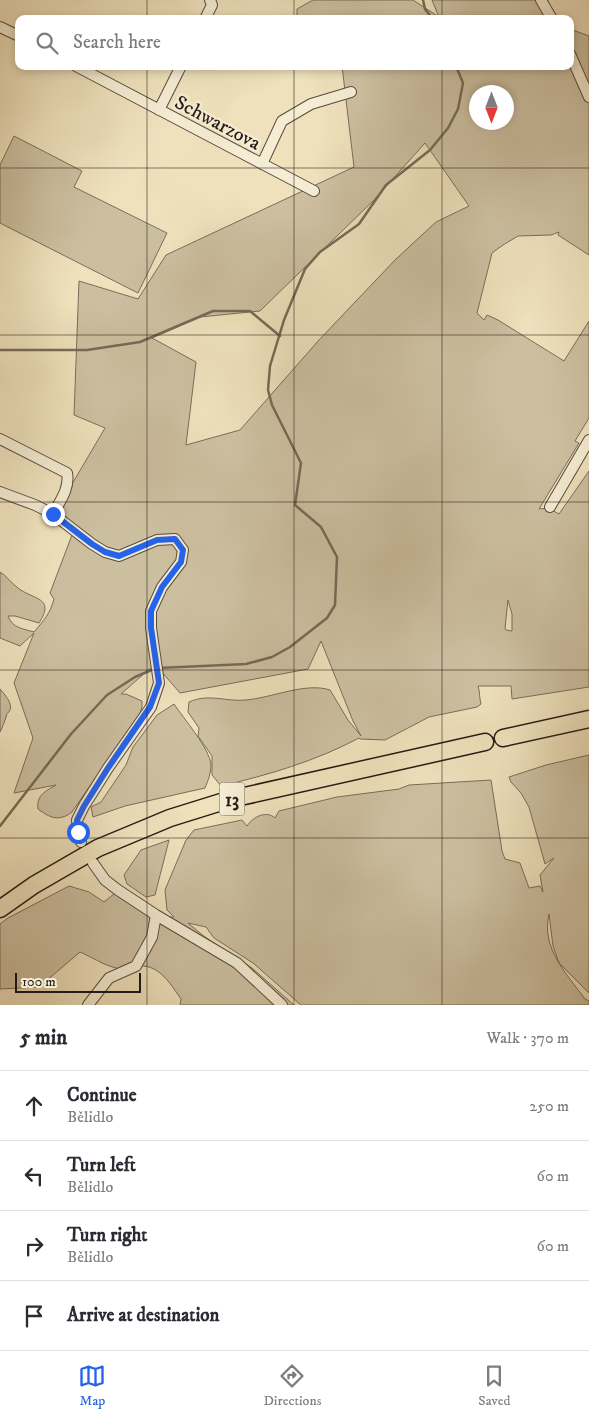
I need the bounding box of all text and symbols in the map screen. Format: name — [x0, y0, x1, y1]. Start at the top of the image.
search box — [15, 15, 574, 70]
icon: search — [33, 29, 61, 57]
text: Search here — [73, 31, 161, 54]
north arrow — [469, 85, 514, 130]
street label: Schwarzova — [170, 90, 265, 157]
route end — [42, 503, 65, 526]
road number: 13 — [220, 782, 244, 816]
route start — [67, 821, 90, 844]
scale bar — [15, 970, 141, 993]
text: 100 m — [22, 973, 56, 991]
text: 5 min — [20, 1025, 67, 1051]
text: Walk · 370 m — [487, 1028, 569, 1048]
text: Continue — [67, 1084, 137, 1107]
icon: ahead — [20, 1092, 48, 1120]
text: 250 m — [529, 1096, 569, 1116]
text: Bělidlo — [67, 1107, 113, 1127]
text: Turn left — [67, 1154, 136, 1177]
icon: left — [20, 1162, 48, 1190]
text: 60 m — [537, 1166, 569, 1186]
text: Bělidlo — [67, 1177, 113, 1197]
text: Turn right — [67, 1224, 147, 1247]
icon: right — [20, 1232, 48, 1260]
text: 60 m — [537, 1236, 569, 1256]
text: Bělidlo — [67, 1247, 113, 1267]
icon: arrive — [20, 1302, 48, 1330]
text: Arrive at destination — [67, 1304, 219, 1327]
tab: Map — [78, 1362, 106, 1410]
tab: Directions — [263, 1362, 321, 1410]
tab: Saved — [478, 1362, 511, 1410]

